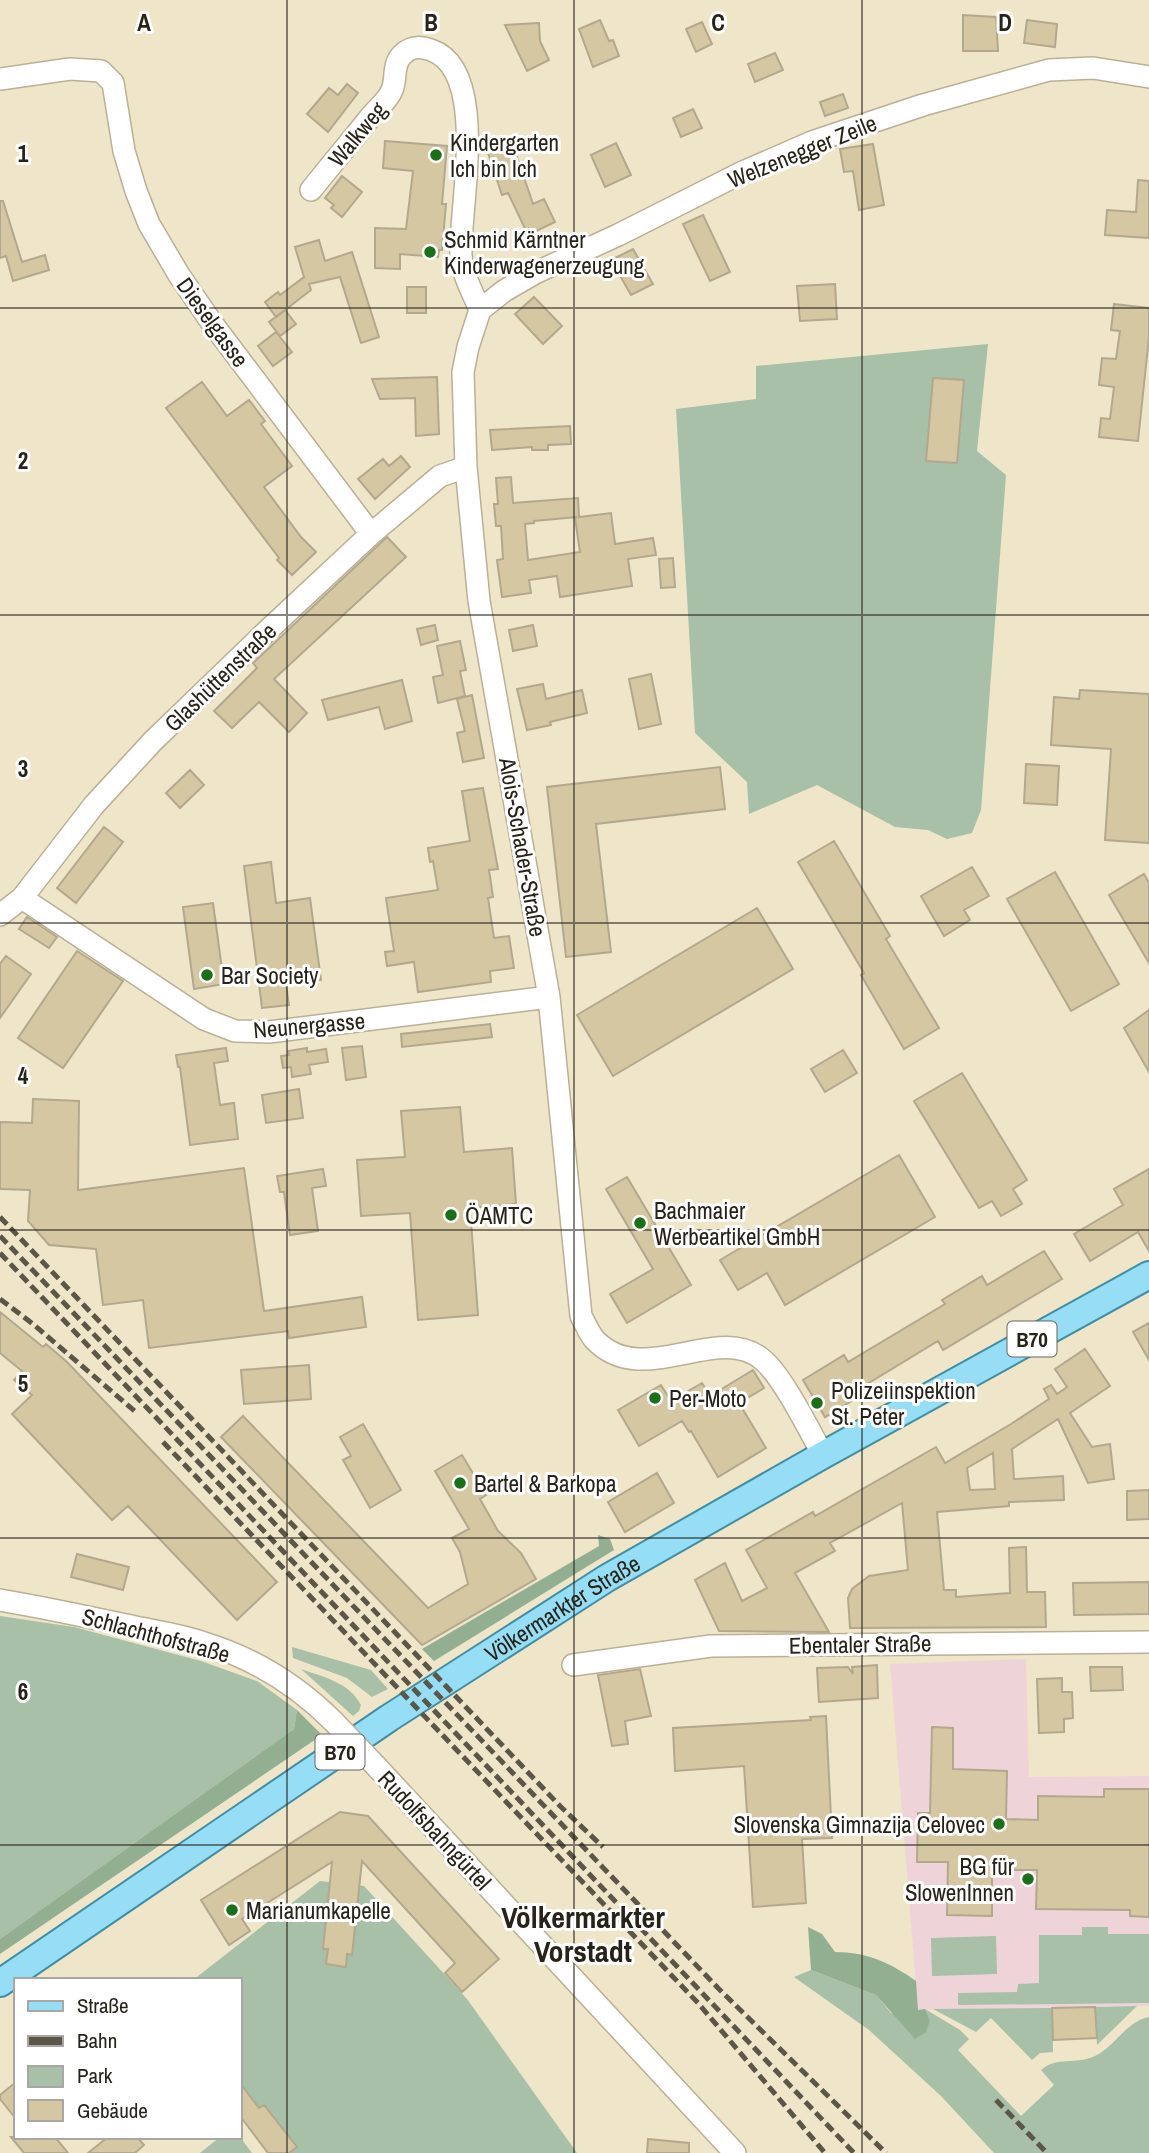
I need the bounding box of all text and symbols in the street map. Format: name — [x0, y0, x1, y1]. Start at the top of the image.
text: A — [137, 7, 151, 38]
text: B — [424, 7, 438, 38]
text: C — [711, 7, 725, 38]
text: D — [998, 7, 1012, 38]
street label: Walkweg — [321, 95, 394, 173]
street label: Welzenegger Zeile — [723, 107, 881, 195]
place label: Kindergarten Ich bin Ich — [450, 127, 559, 184]
text: 1 — [18, 138, 29, 169]
marker: Kindergarten Ich bin Ich — [428, 147, 444, 163]
place label: Schmid Kärntner Kinderwagenerzeugung — [444, 224, 645, 281]
marker: Schmid Kärntner Kinderwagenerzeugung — [422, 244, 438, 260]
street label: Dieselgasse — [170, 271, 256, 373]
text: 2 — [18, 445, 28, 476]
street label: Glashüttenstraße — [157, 616, 283, 738]
text: 3 — [18, 753, 28, 784]
street label: Alois-Schader-Straße — [492, 754, 554, 939]
place label: Bar Society — [221, 960, 319, 991]
marker: Bar Society — [199, 967, 215, 983]
street label: Neunergasse — [252, 1005, 366, 1045]
text: 4 — [18, 1060, 29, 1091]
place label: Bachmaier Werbeartikel GmbH — [654, 1195, 820, 1252]
place label: ÖAMTC — [465, 1200, 533, 1231]
marker: ÖAMTC — [443, 1207, 459, 1223]
marker: Bachmaier Werbeartikel GmbH — [632, 1215, 648, 1231]
road number: B70 — [1007, 1322, 1056, 1356]
text: 5 — [18, 1368, 28, 1399]
place label: Polizeiinspektion St. Peter — [831, 1375, 976, 1432]
place label: Per-Moto — [669, 1383, 747, 1414]
marker: Per-Moto — [647, 1390, 663, 1406]
marker: Polizeiinspektion St. Peter — [809, 1395, 825, 1411]
place label: Bartel & Barkopa — [474, 1468, 617, 1499]
marker: Bartel & Barkopa — [452, 1475, 468, 1491]
street label: Völkermarkter Straße — [478, 1547, 645, 1668]
street label: Schlachthofstraße — [79, 1600, 233, 1670]
street label: Ebentaler Straße — [788, 1627, 932, 1661]
text: 6 — [18, 1676, 28, 1707]
road number: B70 — [316, 1734, 364, 1770]
street label: Rudolfsbahngürtel — [371, 1763, 499, 1897]
place label: Slovenska Gimnazija Celovec — [733, 1809, 985, 1840]
marker: Slovenska Gimnazija Celovec — [991, 1816, 1007, 1832]
place label: BG für SlowenInnen — [905, 1851, 1015, 1908]
marker: BG für SlowenInnen — [1020, 1871, 1036, 1887]
place label: Marianumkapelle — [246, 1895, 391, 1926]
district label: Völkermarkter Vorstadt — [501, 1897, 665, 1971]
marker: Marianumkapelle — [224, 1902, 240, 1918]
legend — [14, 1978, 242, 2139]
text: Straße — [77, 1991, 129, 2020]
text: Bahn — [77, 2026, 117, 2055]
text: Park — [77, 2061, 113, 2090]
text: Gebäude — [77, 2096, 148, 2125]

